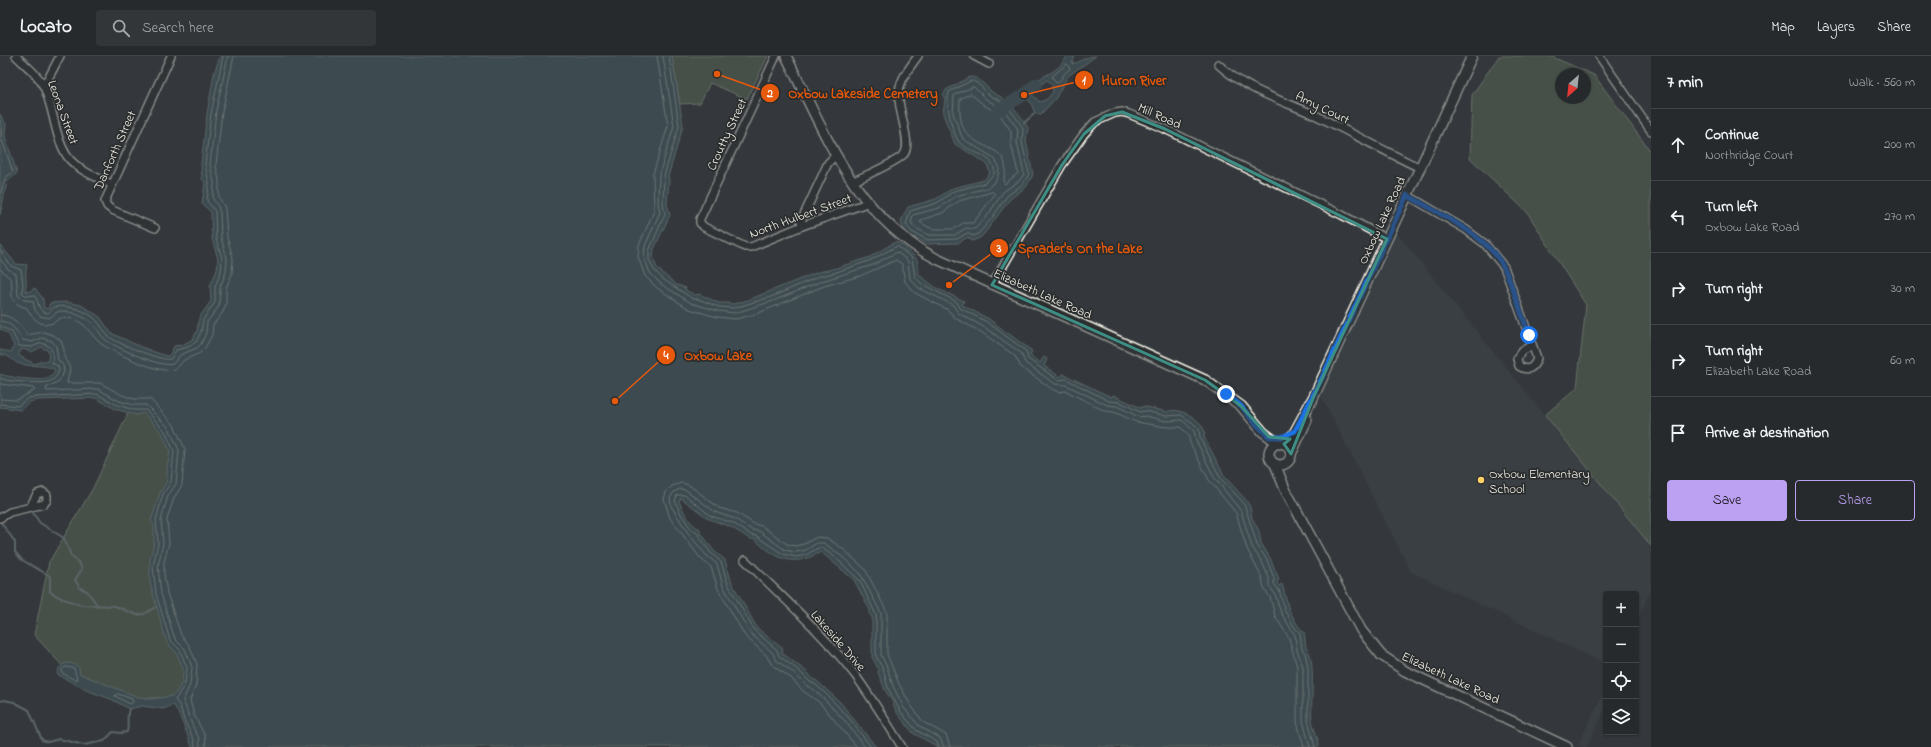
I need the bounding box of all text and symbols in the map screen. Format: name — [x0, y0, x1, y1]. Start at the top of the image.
search box — [96, 10, 376, 46]
text: Locato — [20, 14, 72, 41]
icon: search — [110, 17, 132, 39]
text: Search here — [142, 17, 214, 39]
text: Map — [1771, 17, 1795, 38]
text: Layers — [1817, 17, 1855, 38]
text: Share — [1877, 17, 1911, 38]
callout: Huron River — [1074, 67, 1175, 93]
north arrow — [1555, 68, 1591, 104]
text: 7 min — [1667, 70, 1703, 95]
text: Huron River — [1102, 71, 1167, 92]
text: 1 — [1082, 72, 1086, 90]
text: Walk · 560 m — [1849, 73, 1915, 92]
street label: Leona Street — [42, 78, 83, 148]
callout: Oxbow Lakeside Cemetery — [760, 80, 945, 106]
text: Oxbow Lakeside Cemetery — [788, 84, 938, 107]
text: 2 — [766, 85, 773, 103]
street label: Amy Court — [1292, 87, 1353, 131]
street label: Croutty Street — [702, 95, 753, 174]
street label: Mill Road — [1134, 98, 1185, 135]
street label: Danforth Street — [89, 107, 142, 194]
text: Continue — [1705, 124, 1759, 146]
icon: ahead — [1667, 134, 1689, 156]
text: 200 m — [1884, 135, 1915, 154]
text: Northridge Court — [1705, 146, 1793, 165]
street label: Oxbow Lake Road — [1354, 173, 1411, 268]
street label: North Hulbert Street — [747, 189, 855, 244]
text: Turn left — [1705, 196, 1758, 218]
icon: left — [1667, 206, 1689, 228]
text: 270 m — [1884, 207, 1915, 226]
text: Oxbow Lake Road — [1705, 218, 1800, 237]
callout: Sprader's On the Lake — [989, 235, 1150, 261]
text: Sprader's On the Lake — [1018, 239, 1143, 260]
text: 3 — [996, 240, 1002, 258]
street label: Elizabeth Lake Road — [990, 264, 1095, 325]
icon: right — [1667, 278, 1689, 300]
text: Turn right — [1705, 278, 1763, 300]
text: 30 m — [1891, 279, 1915, 298]
route start — [1520, 326, 1538, 344]
text: Turn right — [1705, 340, 1763, 362]
callout: Oxbow Lake — [656, 342, 760, 368]
text: Oxbow Lake — [684, 346, 753, 367]
text: 4 — [663, 347, 669, 365]
icon: right — [1667, 350, 1689, 372]
text: 60 m — [1890, 351, 1915, 370]
text: Elizabeth Lake Road — [1705, 362, 1811, 381]
route end — [1217, 385, 1235, 403]
icon: arrive — [1667, 422, 1689, 444]
text: Arrive at destination — [1705, 422, 1829, 444]
place label: Oxbow Elementary School — [1489, 465, 1590, 499]
marker: Oxbow Elementary School — [1476, 475, 1486, 485]
button: Save — [1667, 480, 1787, 521]
button: Share — [1795, 480, 1915, 521]
map controls — [1603, 591, 1639, 735]
button: + — [1603, 591, 1639, 627]
street label: Lakeside Drive — [806, 606, 870, 676]
button: − — [1603, 627, 1639, 663]
street label: Elizabeth Lake Road — [1398, 647, 1503, 710]
button: locate — [1603, 663, 1639, 699]
button: layers — [1603, 699, 1639, 735]

